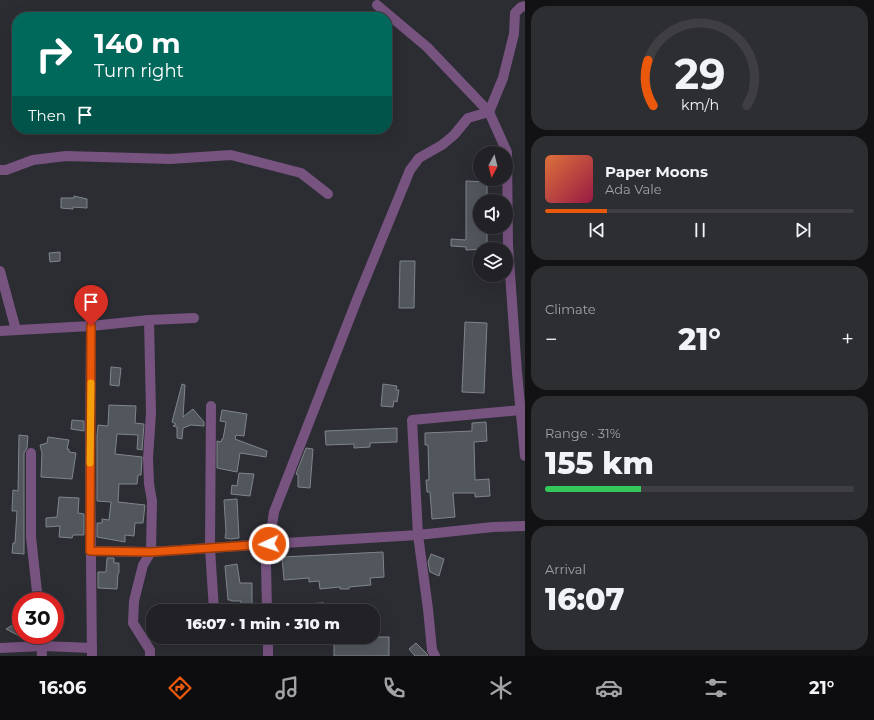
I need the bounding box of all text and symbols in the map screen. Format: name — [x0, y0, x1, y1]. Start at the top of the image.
text: 140 m — [94, 26, 181, 60]
icon: right — [28, 28, 80, 80]
text: 29 — [674, 49, 725, 99]
text: Turn right — [94, 60, 184, 82]
text: km/h — [680, 96, 719, 114]
icon: arrive — [74, 104, 96, 126]
text: Then — [28, 106, 66, 125]
north arrow — [473, 146, 513, 186]
map controls — [473, 146, 513, 282]
text: Paper Moons — [605, 162, 708, 181]
text: Ada Vale — [605, 181, 662, 197]
button: sound — [473, 194, 513, 234]
icon: previous — [586, 219, 608, 241]
icon: pause — [689, 219, 711, 241]
icon: next — [792, 219, 814, 241]
button: layers — [473, 242, 513, 282]
pin — [74, 285, 108, 326]
icon: arrive — [80, 291, 102, 313]
text: Climate — [545, 301, 596, 317]
text: 21° — [678, 321, 721, 358]
text: − — [545, 326, 558, 353]
text: + — [841, 326, 854, 353]
text: Range · 31% — [545, 425, 620, 441]
text: 155 km — [545, 445, 654, 482]
position arrow — [248, 523, 290, 565]
text: Arrival — [545, 561, 586, 577]
text: 16:07 — [545, 581, 625, 618]
speed limit sign: 30 — [12, 592, 64, 644]
text: 16:07 · 1 min · 310 m — [186, 614, 340, 633]
icon: directions — [166, 674, 194, 702]
icon: music — [273, 674, 301, 702]
icon: phone — [380, 674, 408, 702]
icon: climate — [487, 674, 515, 702]
icon: car — [595, 674, 623, 702]
icon: filters — [702, 674, 730, 702]
text: 16:06 — [40, 677, 87, 699]
text: 21° — [809, 677, 834, 699]

